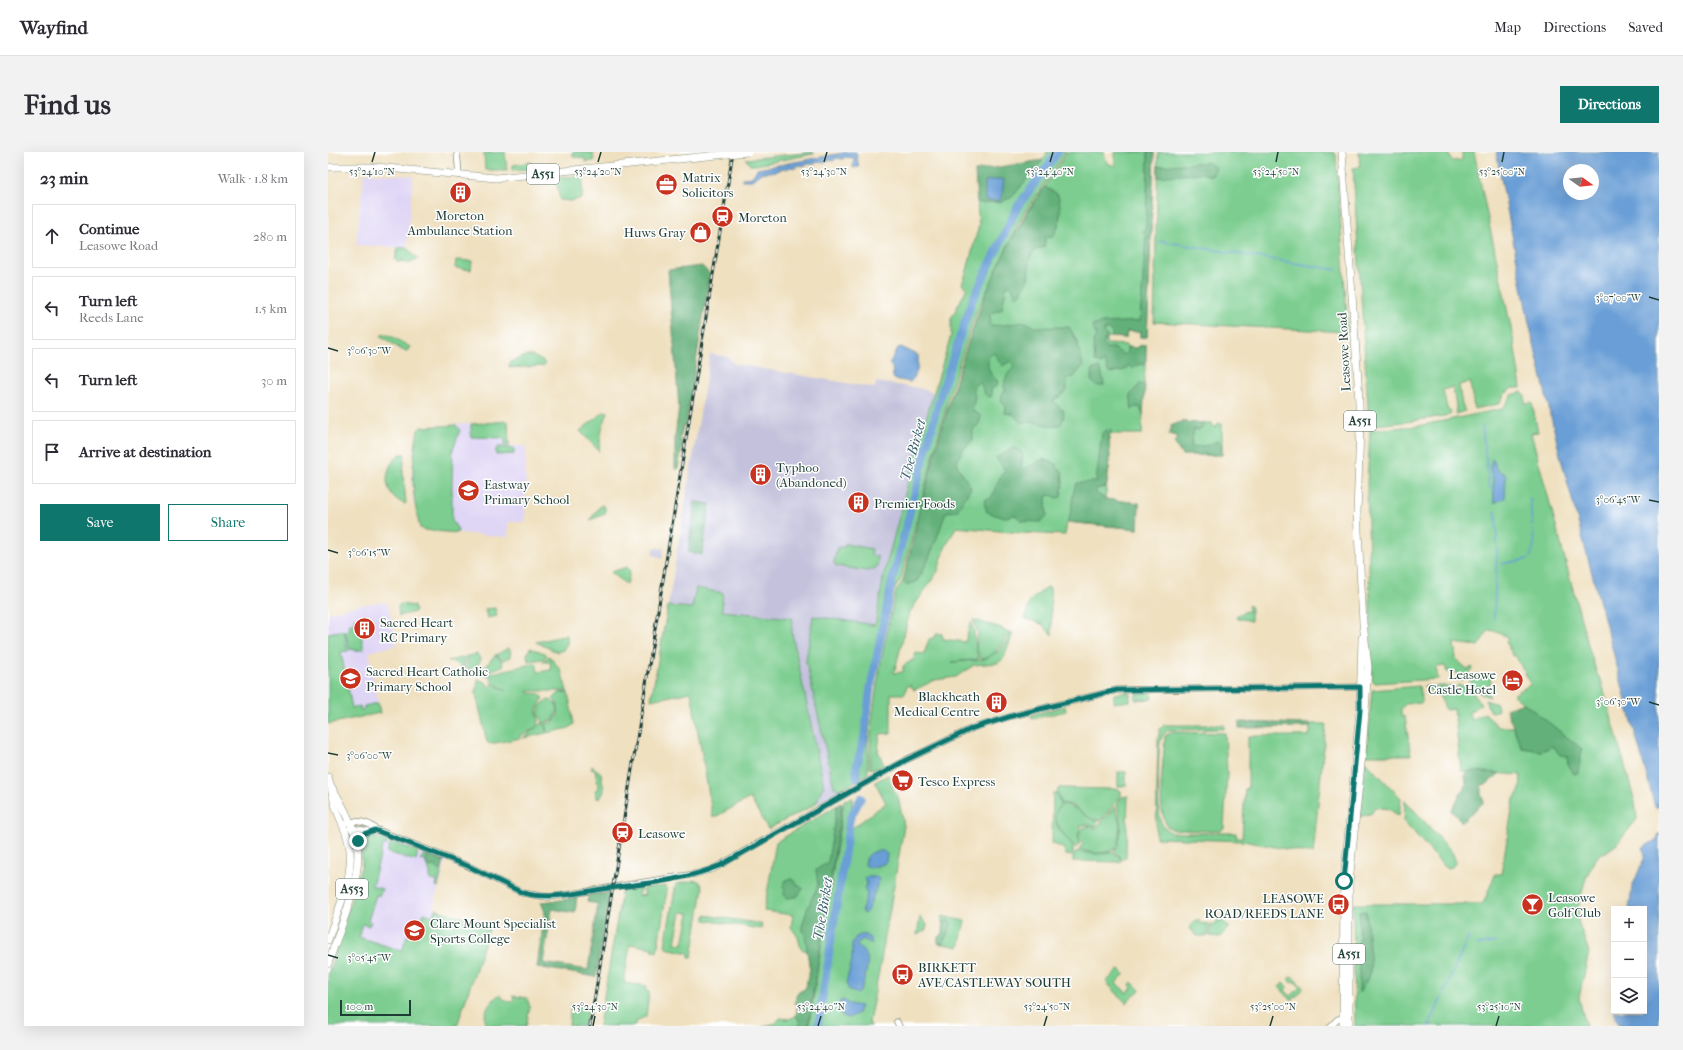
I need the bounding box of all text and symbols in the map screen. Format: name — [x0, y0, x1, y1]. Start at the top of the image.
text: Wayfind — [20, 17, 88, 39]
text: Map — [1494, 19, 1521, 36]
text: Directions — [1543, 19, 1606, 36]
text: Saved — [1628, 19, 1663, 36]
button: Directions — [1560, 86, 1659, 123]
text: Find us — [24, 88, 111, 121]
road number: A551 — [527, 164, 559, 184]
north arrow — [1563, 164, 1599, 200]
text: 53°24'10"N — [349, 166, 395, 178]
text: 53°24'20"N — [574, 166, 622, 178]
text: 53°24'30"N — [801, 166, 848, 178]
text: 53°24'40"N — [1026, 166, 1074, 178]
text: 53°24'50"N — [1253, 166, 1300, 178]
text: 53°25'00"N — [1479, 166, 1526, 178]
text: 23 min — [40, 168, 88, 188]
place label: Matrix Solicitors — [682, 170, 734, 200]
text: Walk · 1.8 km — [218, 171, 288, 186]
office icon: Matrix Solicitors — [653, 171, 679, 197]
building icon: Moreton Ambulance Station — [447, 180, 473, 206]
station icon: Moreton — [710, 204, 736, 230]
place label: Moreton Ambulance Station — [406, 208, 513, 238]
place label: Moreton — [738, 210, 787, 225]
shop icon: Huws Gray — [688, 219, 714, 245]
text: Continue — [79, 220, 139, 238]
icon: ahead — [41, 225, 63, 247]
place label: Huws Gray — [624, 225, 687, 240]
text: 280 m — [253, 229, 287, 244]
text: Leasowe Road — [79, 238, 158, 253]
text: Turn left — [79, 292, 137, 310]
text: 3°07'00"W — [1596, 292, 1642, 304]
icon: left — [41, 297, 63, 319]
text: 1.5 km — [254, 301, 287, 316]
text: Reeds Lane — [79, 310, 144, 325]
street label: Leasowe Road — [1334, 311, 1354, 392]
text: 3°06'30"W — [347, 345, 392, 357]
icon: left — [41, 369, 63, 391]
text: Turn left — [79, 371, 137, 389]
text: 30 m — [261, 373, 287, 388]
road number: A551 — [1344, 411, 1376, 431]
water label: The Birket — [897, 416, 930, 483]
icon: arrive — [41, 441, 63, 463]
text: Arrive at destination — [79, 443, 211, 461]
place label: Typhoo (Abandoned) — [776, 460, 847, 490]
building icon: Typhoo (Abandoned) — [748, 461, 774, 487]
place label: Eastway Primary School — [484, 477, 570, 507]
school or university icon: Eastway Primary School — [456, 478, 482, 504]
building icon: Premier Foods — [846, 490, 872, 516]
text: 3°06'45"W — [1596, 494, 1641, 506]
place label: Premier Foods — [874, 496, 955, 511]
button: Save — [40, 504, 160, 541]
button: Share — [168, 504, 288, 541]
text: 3°06'15"W — [348, 547, 391, 559]
place label: Sacred Heart RC Primary — [380, 615, 453, 645]
building icon: Sacred Heart RC Primary — [352, 616, 378, 642]
place label: Sacred Heart Catholic Primary School — [366, 664, 488, 694]
school or university icon: Sacred Heart Catholic Primary School — [338, 665, 364, 691]
place label: Leasowe Castle Hotel — [1428, 667, 1497, 697]
hotel icon: Leasowe Castle Hotel — [1499, 668, 1525, 694]
place label: Blackheath Medical Centre — [894, 689, 981, 719]
building icon: Blackheath Medical Centre — [983, 690, 1009, 716]
text: 3°06'30"W — [1596, 696, 1641, 708]
text: 3°06'00"W — [346, 750, 393, 762]
supermarket icon: Tesco Express — [890, 768, 916, 794]
place label: Tesco Express — [918, 774, 995, 789]
station icon: Leasowe — [610, 820, 636, 846]
place label: Leasowe — [638, 826, 686, 841]
route end — [349, 832, 367, 850]
route start — [1335, 872, 1353, 890]
water label: The Birket — [810, 876, 836, 942]
road number: A553 — [336, 879, 368, 899]
place label: Leasowe Golf Club — [1548, 890, 1601, 920]
place label: LEASOWE ROAD/REEDS LANE — [1204, 891, 1324, 921]
bar icon: Leasowe Golf Club — [1519, 891, 1545, 917]
bus stop icon: LEASOWE ROAD/REEDS LANE — [1326, 892, 1352, 918]
map controls — [1611, 906, 1647, 1014]
button: + — [1611, 906, 1647, 942]
place label: Clare Mount Specialist Sports College — [430, 916, 556, 946]
school or university icon: Clare Mount Specialist Sports College — [402, 917, 428, 943]
button: − — [1611, 942, 1647, 978]
road number: A551 — [1333, 944, 1365, 964]
text: 3°05'45"W — [347, 952, 392, 964]
place label: BIRKETT AVE/CASTLEWAY SOUTH — [917, 960, 1071, 990]
bus stop icon: BIRKETT AVE/CASTLEWAY SOUTH — [889, 961, 915, 987]
button: layers — [1611, 978, 1647, 1014]
scale bar — [340, 998, 411, 1017]
text: 100 m — [346, 1000, 374, 1013]
text: 53°24'30"N — [572, 1001, 619, 1013]
text: 53°24'40"N — [797, 1001, 845, 1013]
text: 53°24'50"N — [1024, 1001, 1071, 1013]
text: 53°25'00"N — [1250, 1001, 1297, 1013]
text: 53°25'10"N — [1477, 1001, 1521, 1013]

